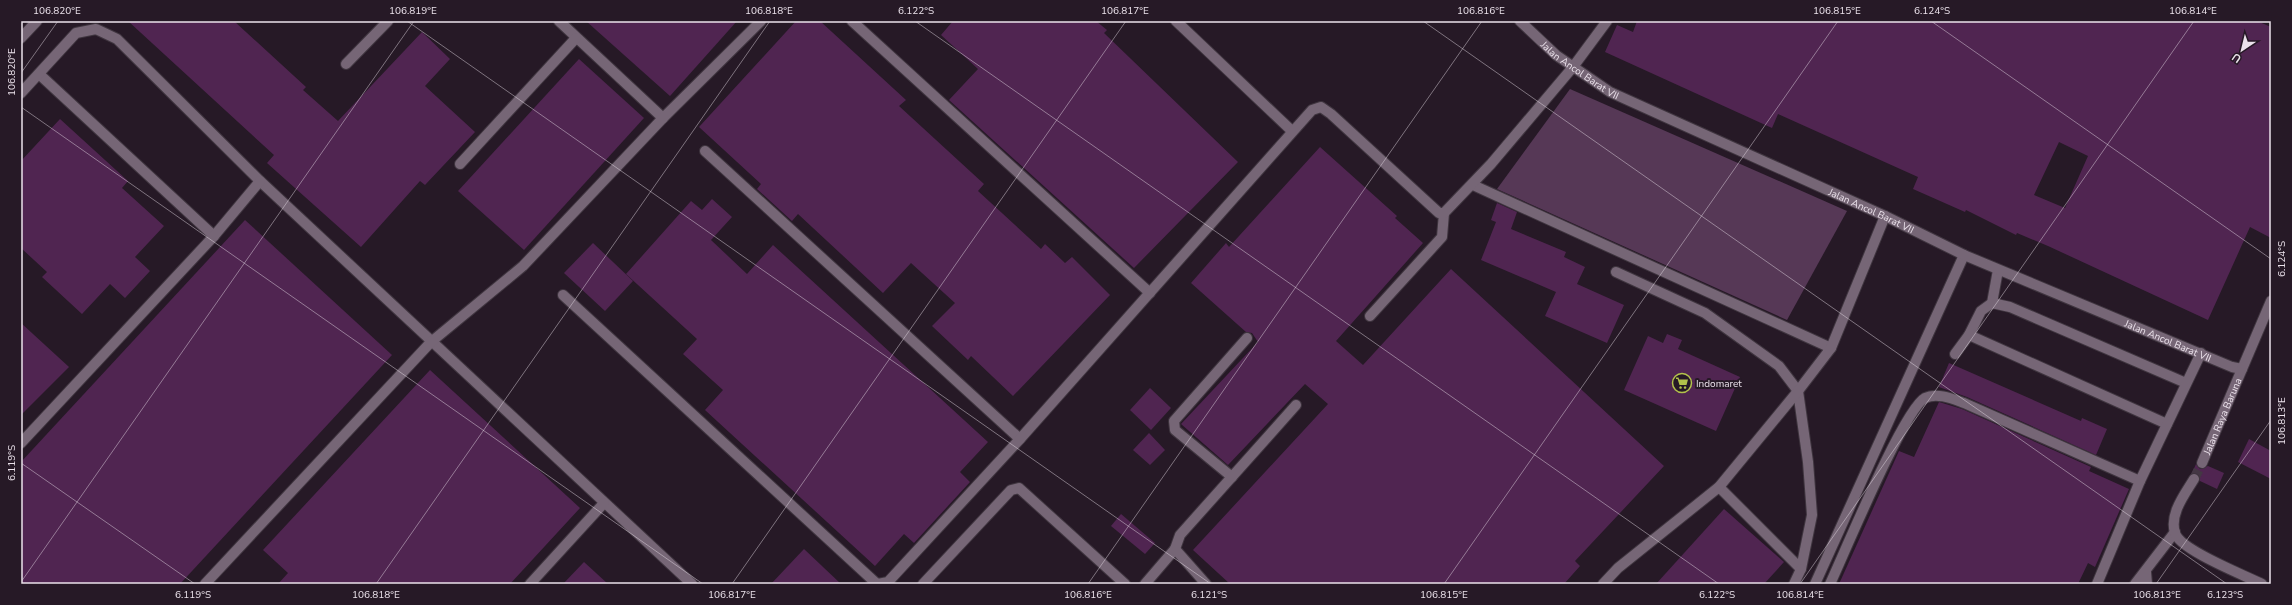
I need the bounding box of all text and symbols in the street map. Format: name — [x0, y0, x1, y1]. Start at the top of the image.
text: 106.820°E — [33, 4, 81, 18]
text: 106.819°E — [389, 4, 437, 18]
text: 106.818°E — [745, 4, 793, 18]
text: 6.122°S — [898, 4, 934, 18]
text: 106.817°E — [1101, 4, 1149, 18]
text: 106.816°E — [1457, 4, 1505, 18]
text: 106.815°E — [1813, 4, 1861, 18]
text: 6.124°S — [1914, 4, 1950, 18]
text: 106.814°E — [2169, 4, 2217, 18]
north arrow — [2222, 30, 2262, 70]
street label: Jalan Ancol Barat VII — [1537, 38, 1621, 103]
text: 106.820°E — [5, 48, 19, 96]
text: U — [2229, 49, 2244, 66]
street label: Jalan Ancol Barat VII — [1825, 185, 1916, 237]
text: 6.124°S — [2275, 241, 2289, 277]
street label: Jalan Ancol Barat VII — [2121, 317, 2213, 366]
supermarket icon: Indomaret — [1671, 372, 1693, 394]
street label: Jalan Raya Baruna — [2200, 376, 2245, 458]
place label: Indomaret — [1696, 377, 1742, 391]
text: 106.813°E — [2275, 397, 2289, 445]
text: 6.119°S — [5, 445, 19, 481]
text: 6.119°S — [175, 588, 211, 602]
text: 106.818°E — [352, 588, 400, 602]
text: 106.817°E — [708, 588, 756, 602]
text: 106.816°E — [1064, 588, 1112, 602]
text: 6.121°S — [1191, 588, 1227, 602]
text: 106.815°E — [1420, 588, 1468, 602]
text: 6.122°S — [1699, 588, 1735, 602]
text: 106.814°E — [1776, 588, 1824, 602]
text: 106.813°E — [2133, 588, 2181, 602]
text: 6.123°S — [2207, 588, 2243, 602]

